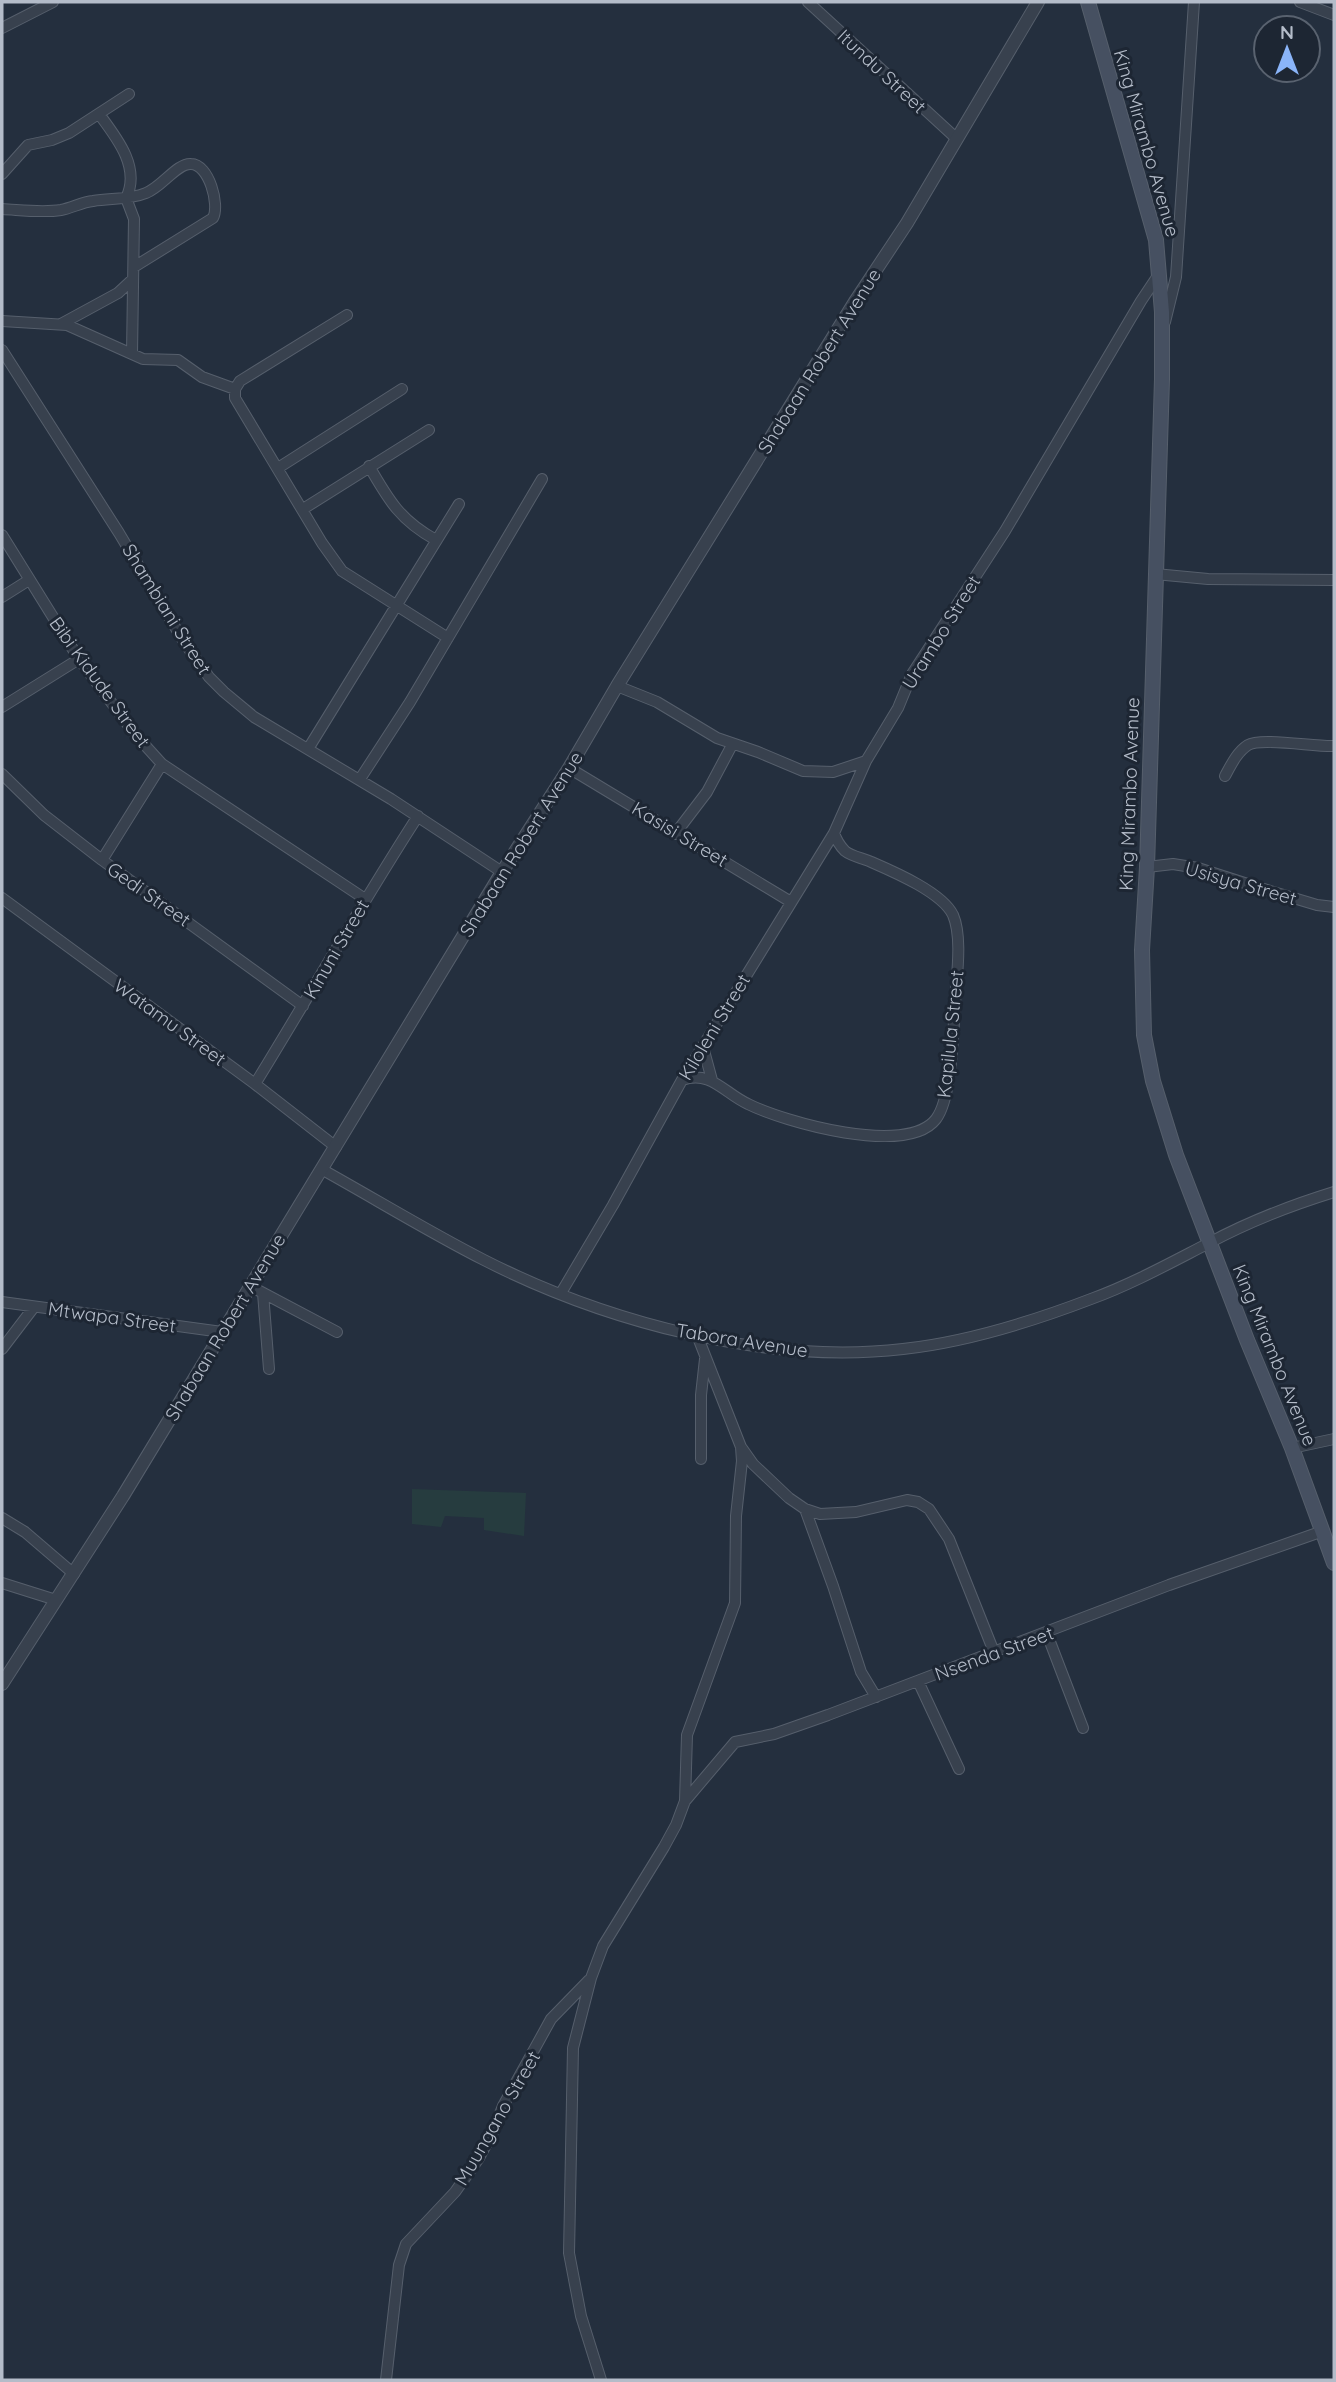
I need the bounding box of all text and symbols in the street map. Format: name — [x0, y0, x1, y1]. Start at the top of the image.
north arrow — [1252, 14, 1322, 84]
text: N — [1280, 20, 1294, 44]
street label: Itundu Street — [833, 24, 931, 118]
street label: King Mirambo Avenue — [1109, 47, 1185, 239]
street label: Shabaan Robert Avenue — [752, 264, 886, 458]
street label: Shambiani Street — [117, 539, 217, 679]
street label: Urambo Street — [896, 571, 986, 693]
street label: Bibi Kidude Street — [44, 612, 156, 752]
street label: King Mirambo Avenue — [1114, 697, 1144, 891]
street label: Shabaan Robert Avenue — [454, 747, 588, 941]
street label: Kasisi Street — [628, 796, 732, 872]
street label: Gedi Street — [103, 856, 195, 932]
street label: Usisya Street — [1182, 856, 1300, 910]
street label: Kinuni Street — [298, 895, 374, 1003]
street label: Kapilula Street — [931, 969, 969, 1099]
street label: Kiloleni Street — [673, 970, 755, 1084]
street label: Watamu Street — [109, 973, 231, 1071]
street label: Shabaan Robert Avenue — [160, 1229, 290, 1425]
street label: King Mirambo Avenue — [1228, 1261, 1322, 1449]
street label: Mtwapa Street — [46, 1296, 178, 1338]
street label: Tabora Avenue — [675, 1318, 809, 1362]
street label: Nsenda Street — [931, 1620, 1057, 1686]
street label: Muungano Street — [449, 2047, 545, 2189]

